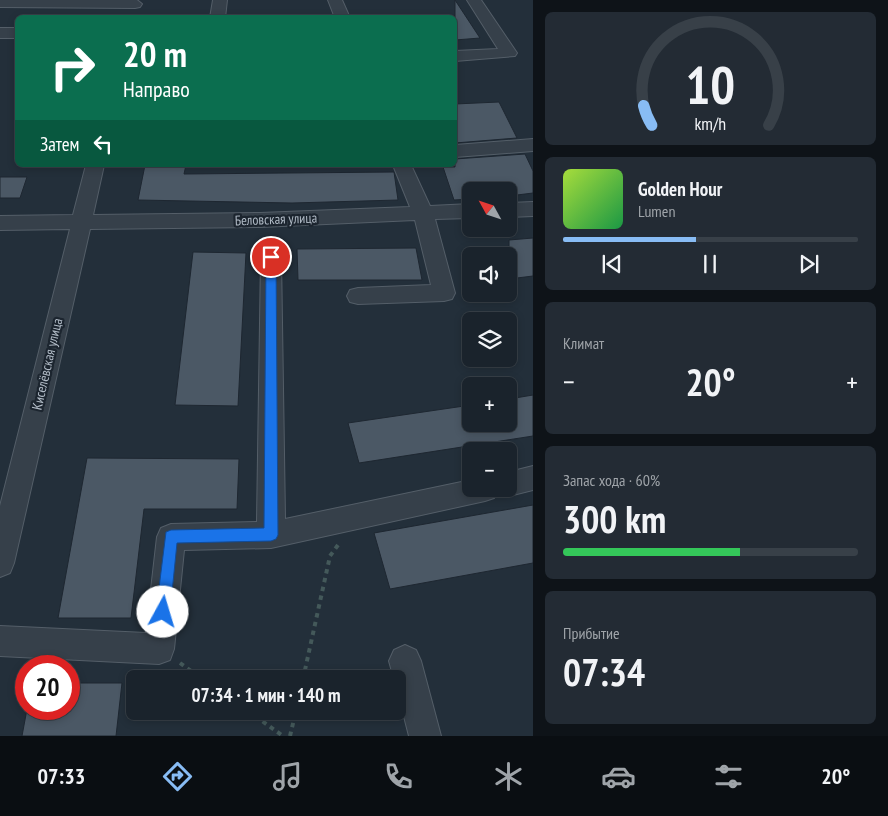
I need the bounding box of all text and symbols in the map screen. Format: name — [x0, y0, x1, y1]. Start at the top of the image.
text: 20 m — [123, 31, 187, 77]
icon: right — [40, 35, 105, 100]
text: 10 — [686, 51, 735, 118]
text: Направо — [123, 75, 190, 103]
text: km/h — [695, 112, 726, 135]
icon: left — [89, 130, 117, 158]
text: Затем — [40, 132, 79, 156]
text: Golden Hour — [638, 177, 722, 201]
north arrow — [462, 182, 518, 238]
map controls — [462, 182, 517, 497]
text: Lumen — [638, 201, 675, 221]
street label: Беловская улица — [235, 209, 317, 229]
pin — [250, 236, 292, 278]
icon: arrive — [257, 243, 285, 271]
button: sound — [462, 247, 517, 302]
icon: previous — [598, 250, 626, 278]
icon: pause — [696, 250, 724, 278]
icon: next — [795, 250, 823, 278]
button: layers — [462, 312, 517, 367]
street label: Киселёвская улица — [28, 316, 66, 412]
text: Климат — [563, 333, 604, 353]
text: 20° — [685, 357, 736, 406]
text: − — [563, 363, 575, 400]
text: + — [846, 363, 858, 400]
button: + — [462, 377, 517, 432]
button: − — [462, 442, 517, 497]
text: Запас хода · 60% — [563, 470, 660, 490]
text: 300 km — [563, 494, 666, 543]
position arrow — [136, 585, 188, 637]
text: Прибытие — [563, 623, 620, 643]
text: 07:34 — [563, 647, 645, 696]
speed limit sign: 20 — [15, 655, 80, 720]
text: 07:34 · 1 мин · 140 m — [192, 683, 340, 707]
icon: directions — [160, 759, 195, 794]
icon: music — [270, 759, 305, 794]
icon: phone — [381, 759, 416, 794]
icon: climate — [491, 759, 526, 794]
icon: car — [601, 759, 636, 794]
icon: filters — [711, 759, 746, 794]
text: 07:33 — [38, 762, 85, 790]
text: 20° — [821, 762, 850, 790]

